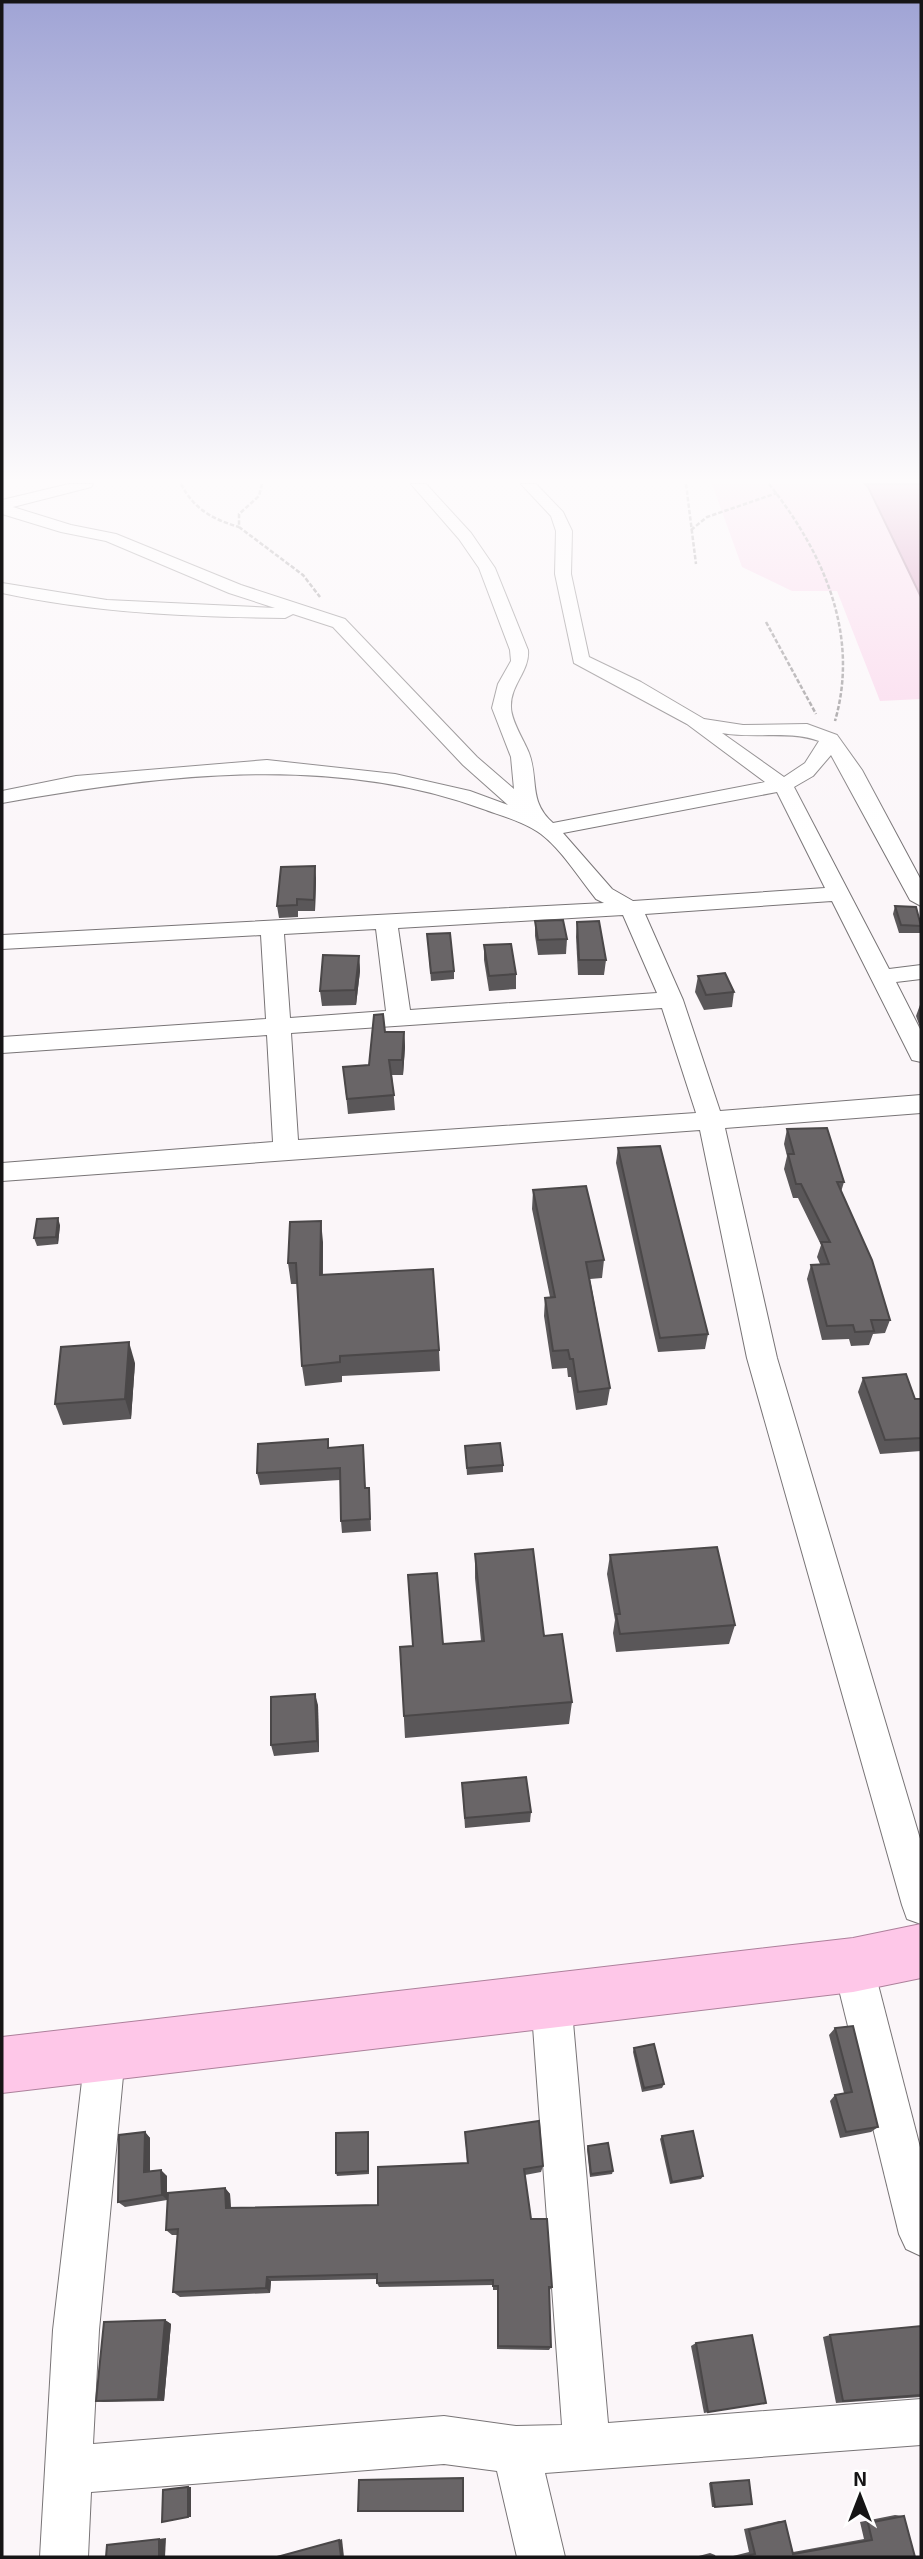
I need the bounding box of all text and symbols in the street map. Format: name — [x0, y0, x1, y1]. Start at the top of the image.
north arrow — [825, 2461, 895, 2531]
text: N — [853, 2467, 867, 2490]

